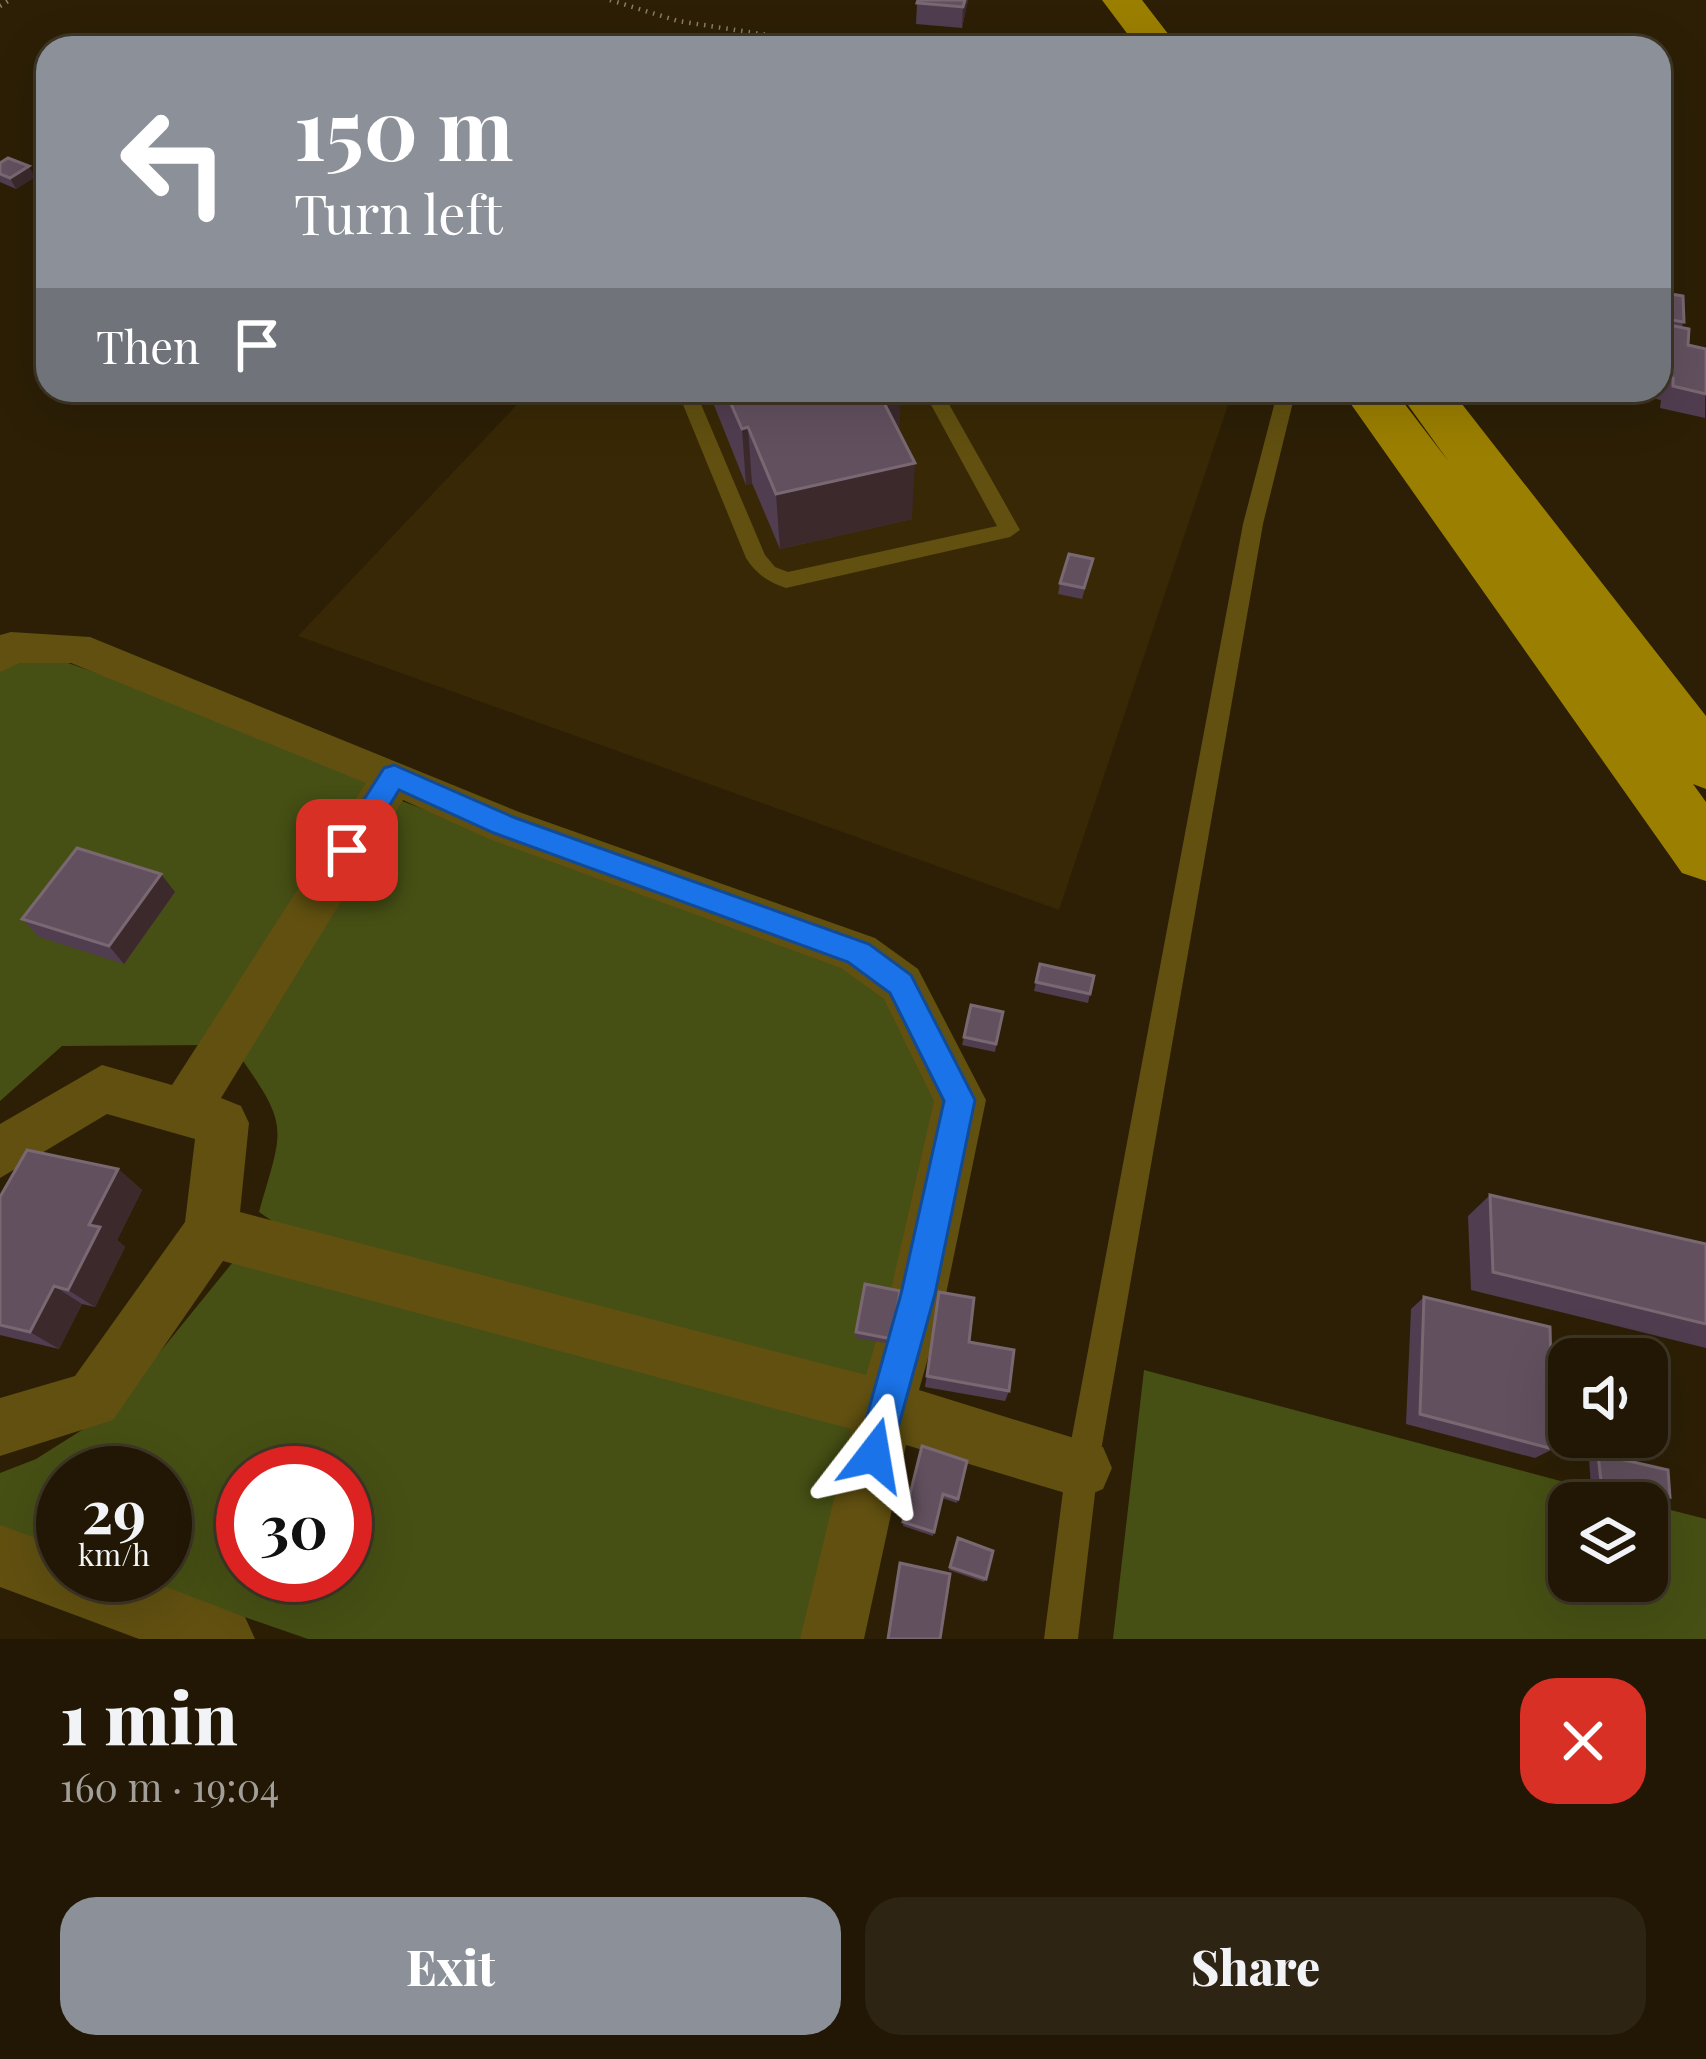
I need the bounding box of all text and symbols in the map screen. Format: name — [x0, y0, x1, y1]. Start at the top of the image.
text: 150 m — [294, 70, 514, 182]
icon: left — [96, 84, 252, 240]
text: Turn left — [294, 177, 503, 249]
icon: arrive — [224, 312, 290, 378]
text: Then — [96, 315, 200, 375]
pin — [296, 799, 398, 901]
icon: arrive — [314, 817, 380, 883]
map controls — [1548, 1338, 1668, 1602]
button: sound — [1548, 1338, 1668, 1458]
position arrow — [811, 1392, 937, 1518]
speed limit sign: 30 — [216, 1446, 372, 1602]
text: 29 — [82, 1469, 146, 1549]
button: layers — [1548, 1482, 1668, 1602]
text: km/h — [78, 1534, 150, 1574]
text: 1 min — [60, 1667, 238, 1763]
button: close — [1520, 1678, 1646, 1804]
text: 160 m · 19:04 — [60, 1760, 279, 1812]
button: Exit — [60, 1897, 841, 2035]
button: Share — [865, 1897, 1646, 2035]

